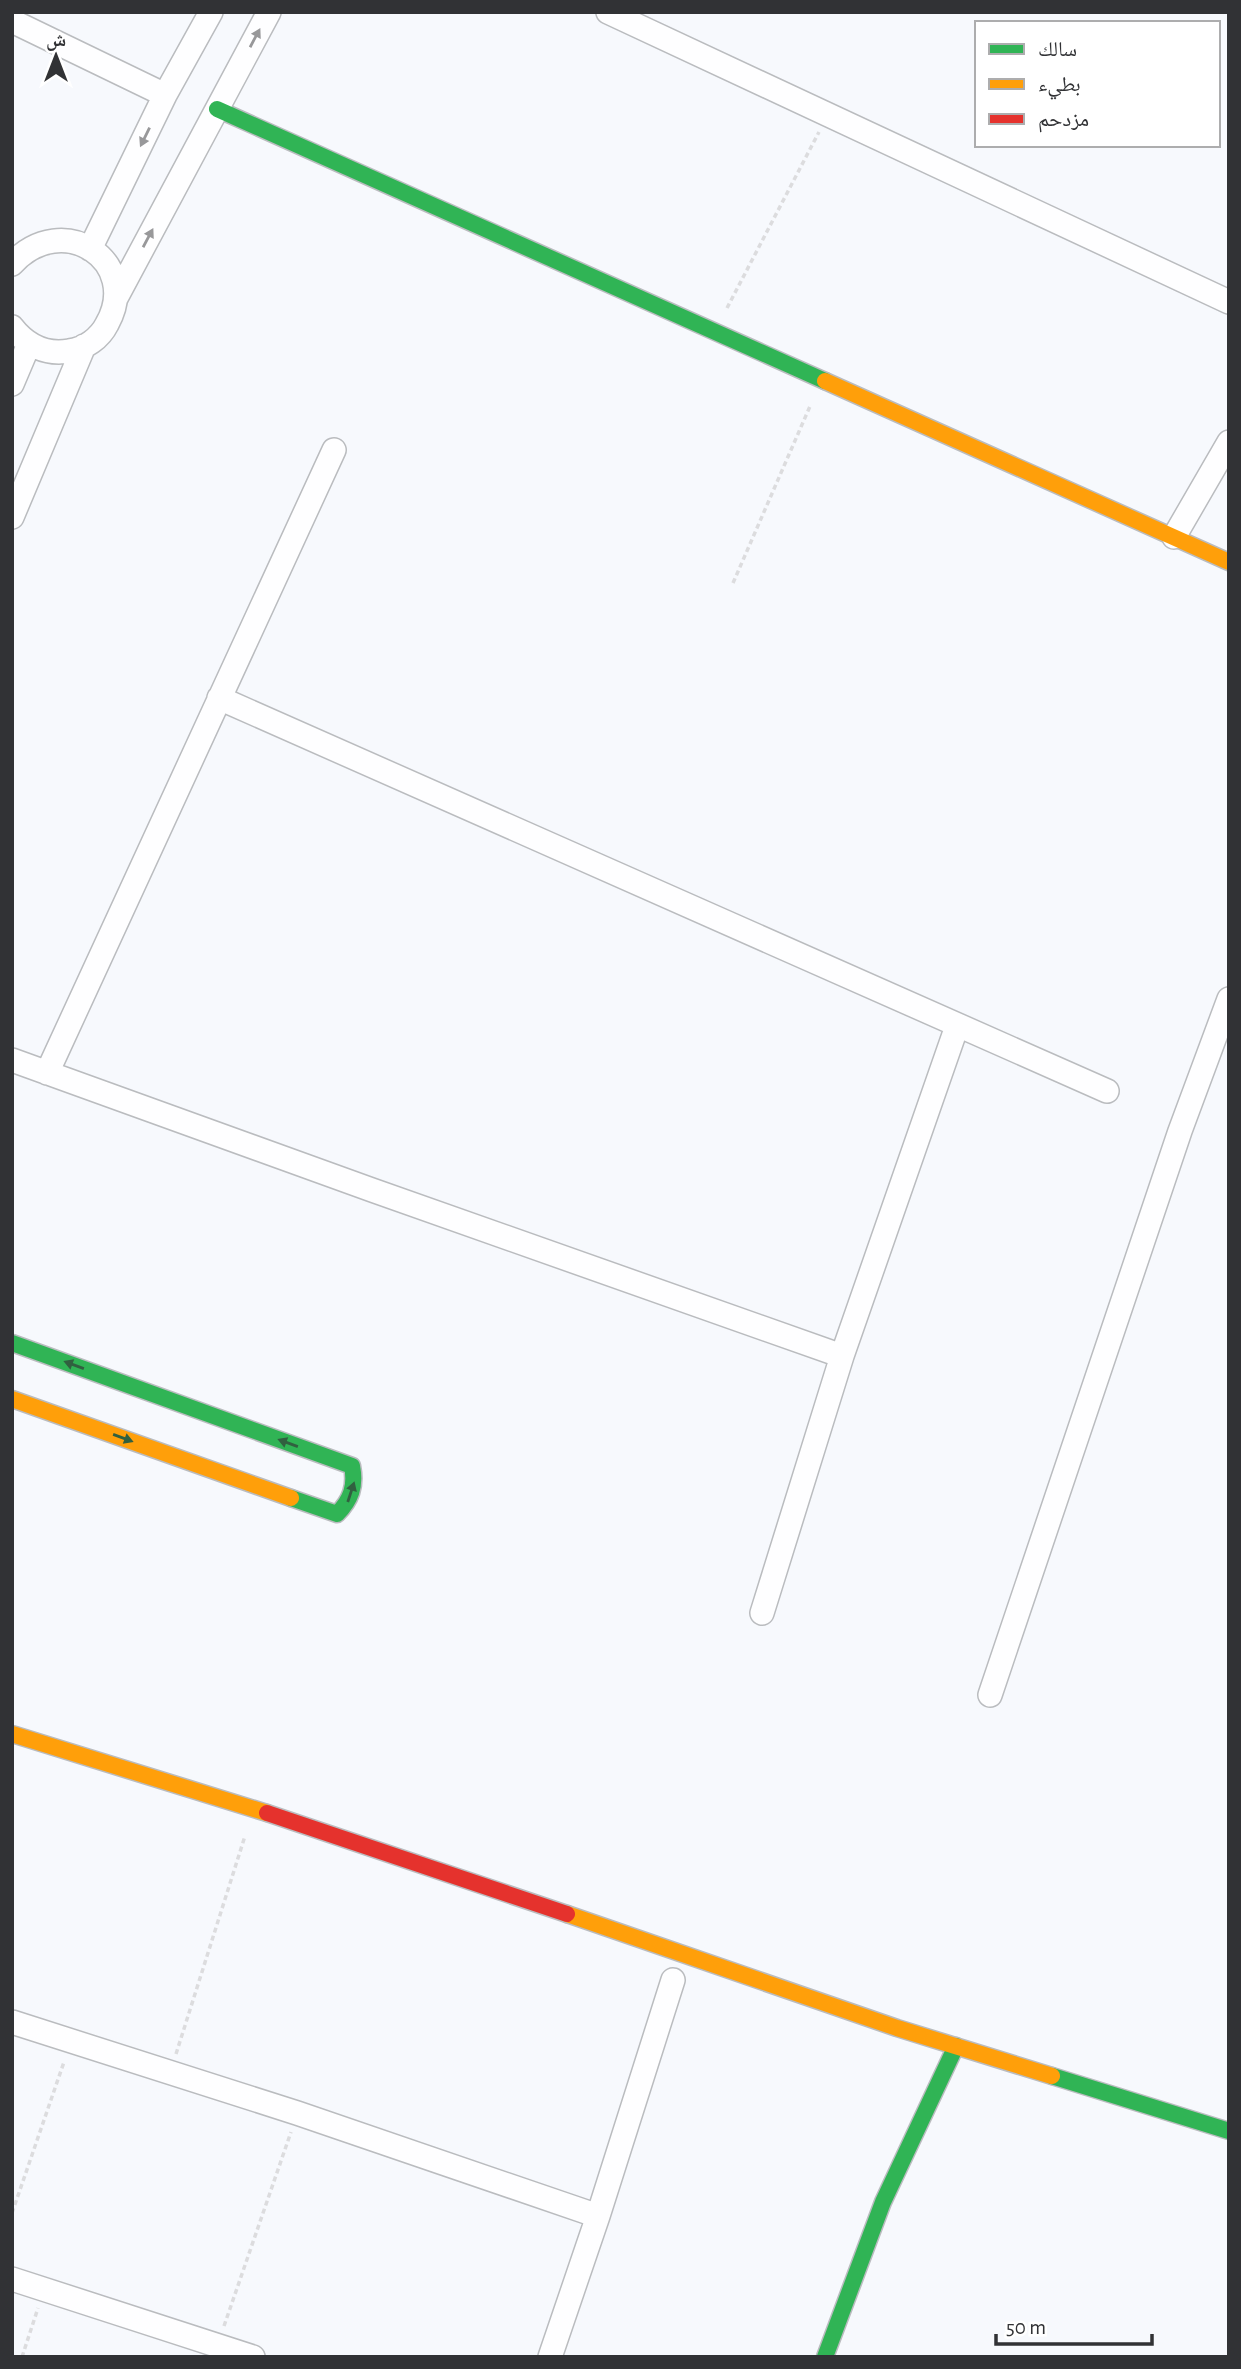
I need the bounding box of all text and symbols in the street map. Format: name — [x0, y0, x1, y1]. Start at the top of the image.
north arrow — [21, 21, 91, 91]
legend — [975, 21, 1220, 147]
one-way arrow — [249, 27, 261, 47]
text: ش — [46, 31, 66, 51]
text: سالك — [1038, 39, 1077, 60]
text: بطيء — [1038, 74, 1081, 100]
text: مزدحم — [1038, 109, 1089, 133]
one-way arrow — [139, 127, 150, 147]
one-way arrow — [142, 228, 154, 248]
one-way arrow — [63, 1360, 84, 1371]
one-way arrow — [112, 1433, 133, 1444]
one-way arrow — [277, 1437, 298, 1448]
one-way arrow — [346, 1482, 357, 1503]
scale bar — [996, 2302, 1152, 2346]
text: 50 m — [1006, 2317, 1046, 2338]

